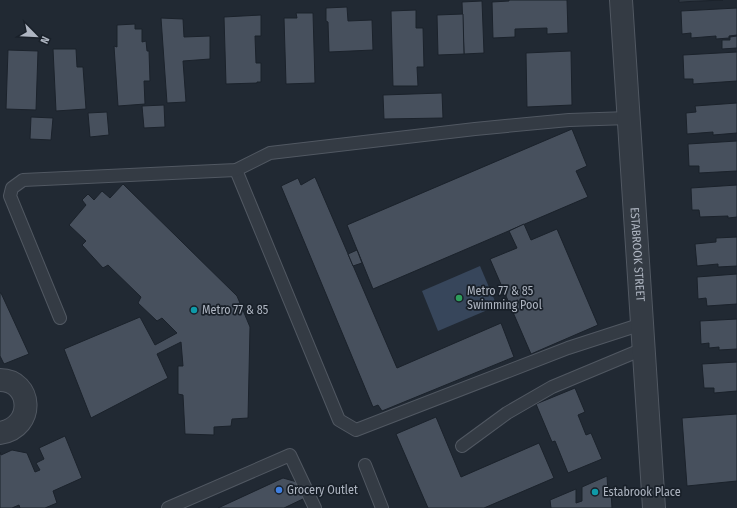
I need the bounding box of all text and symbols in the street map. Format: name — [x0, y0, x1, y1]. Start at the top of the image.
north arrow — [16, 16, 56, 56]
text: N — [37, 34, 52, 46]
street label: ESTABROOK STREET — [627, 207, 648, 302]
place label: Metro 77 & 85 Swimming Pool — [467, 284, 542, 312]
marker: Metro 77 & 85 Swimming Pool — [454, 293, 464, 303]
place label: Metro 77 & 85 — [202, 303, 269, 317]
marker: Metro 77 & 85 — [189, 305, 199, 315]
place label: Grocery Outlet — [287, 483, 358, 497]
marker: Grocery Outlet — [274, 485, 284, 495]
place label: Estabrook Place — [603, 485, 681, 499]
marker: Estabrook Place — [590, 487, 600, 497]

